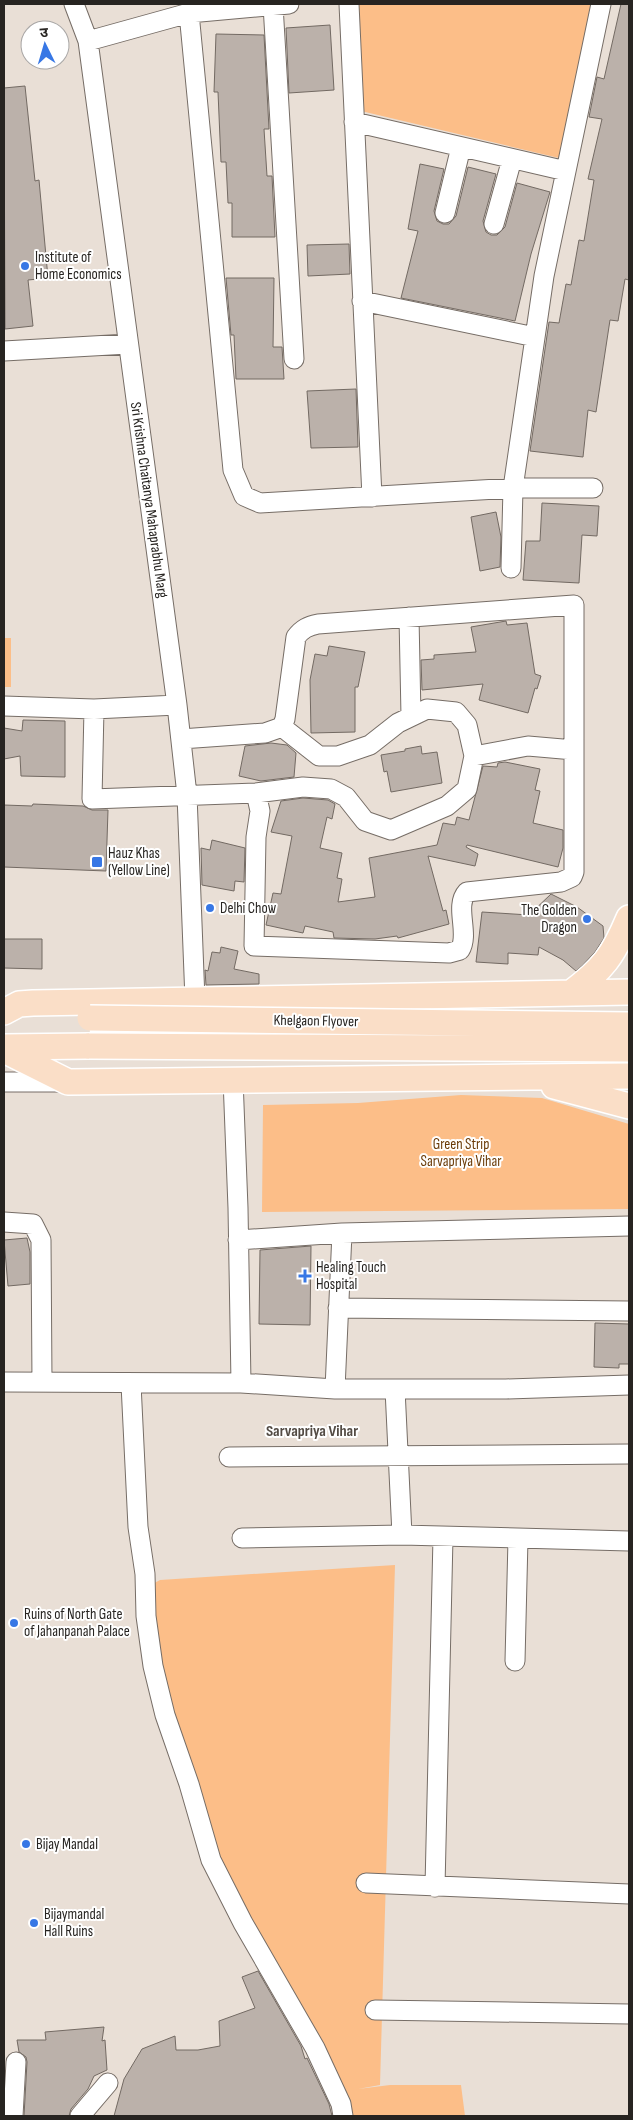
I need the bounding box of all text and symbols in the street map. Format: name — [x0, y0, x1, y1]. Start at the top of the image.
north arrow — [20, 20, 70, 70]
text: उ — [39, 24, 50, 41]
place label: Institute of Home Economics — [35, 248, 122, 284]
marker: Institute of Home Economics — [19, 260, 31, 272]
street label: Sri Krishna Chaitanya Mahaprabhu Marg — [126, 401, 172, 599]
place label: Hauz Khas (Yellow Line) — [108, 844, 170, 880]
marker: Hauz Khas (Yellow Line) — [90, 855, 104, 869]
place label: Delhi Chow — [220, 899, 277, 918]
place label: The Golden Dragon — [521, 901, 577, 937]
marker: Delhi Chow — [204, 902, 216, 914]
marker: The Golden Dragon — [581, 913, 593, 925]
street label: Khelgaon Flyover — [273, 1011, 359, 1031]
park label: Green Strip Sarvapriya Vihar — [420, 1135, 502, 1171]
place label: Healing Touch Hospital — [316, 1258, 386, 1294]
marker: Healing Touch Hospital — [298, 1269, 312, 1283]
district label: Sarvapriya Vihar — [266, 1422, 358, 1441]
place label: Ruins of North Gate of Jahanpanah Palace — [24, 1605, 130, 1641]
marker: Ruins of North Gate of Jahanpanah Palace — [8, 1617, 20, 1629]
place label: Bijay Mandal — [36, 1835, 98, 1854]
marker: Bijay Mandal — [20, 1838, 32, 1850]
place label: Bijaymandal Hall Ruins — [44, 1905, 104, 1941]
marker: Bijaymandal Hall Ruins — [28, 1917, 40, 1929]

